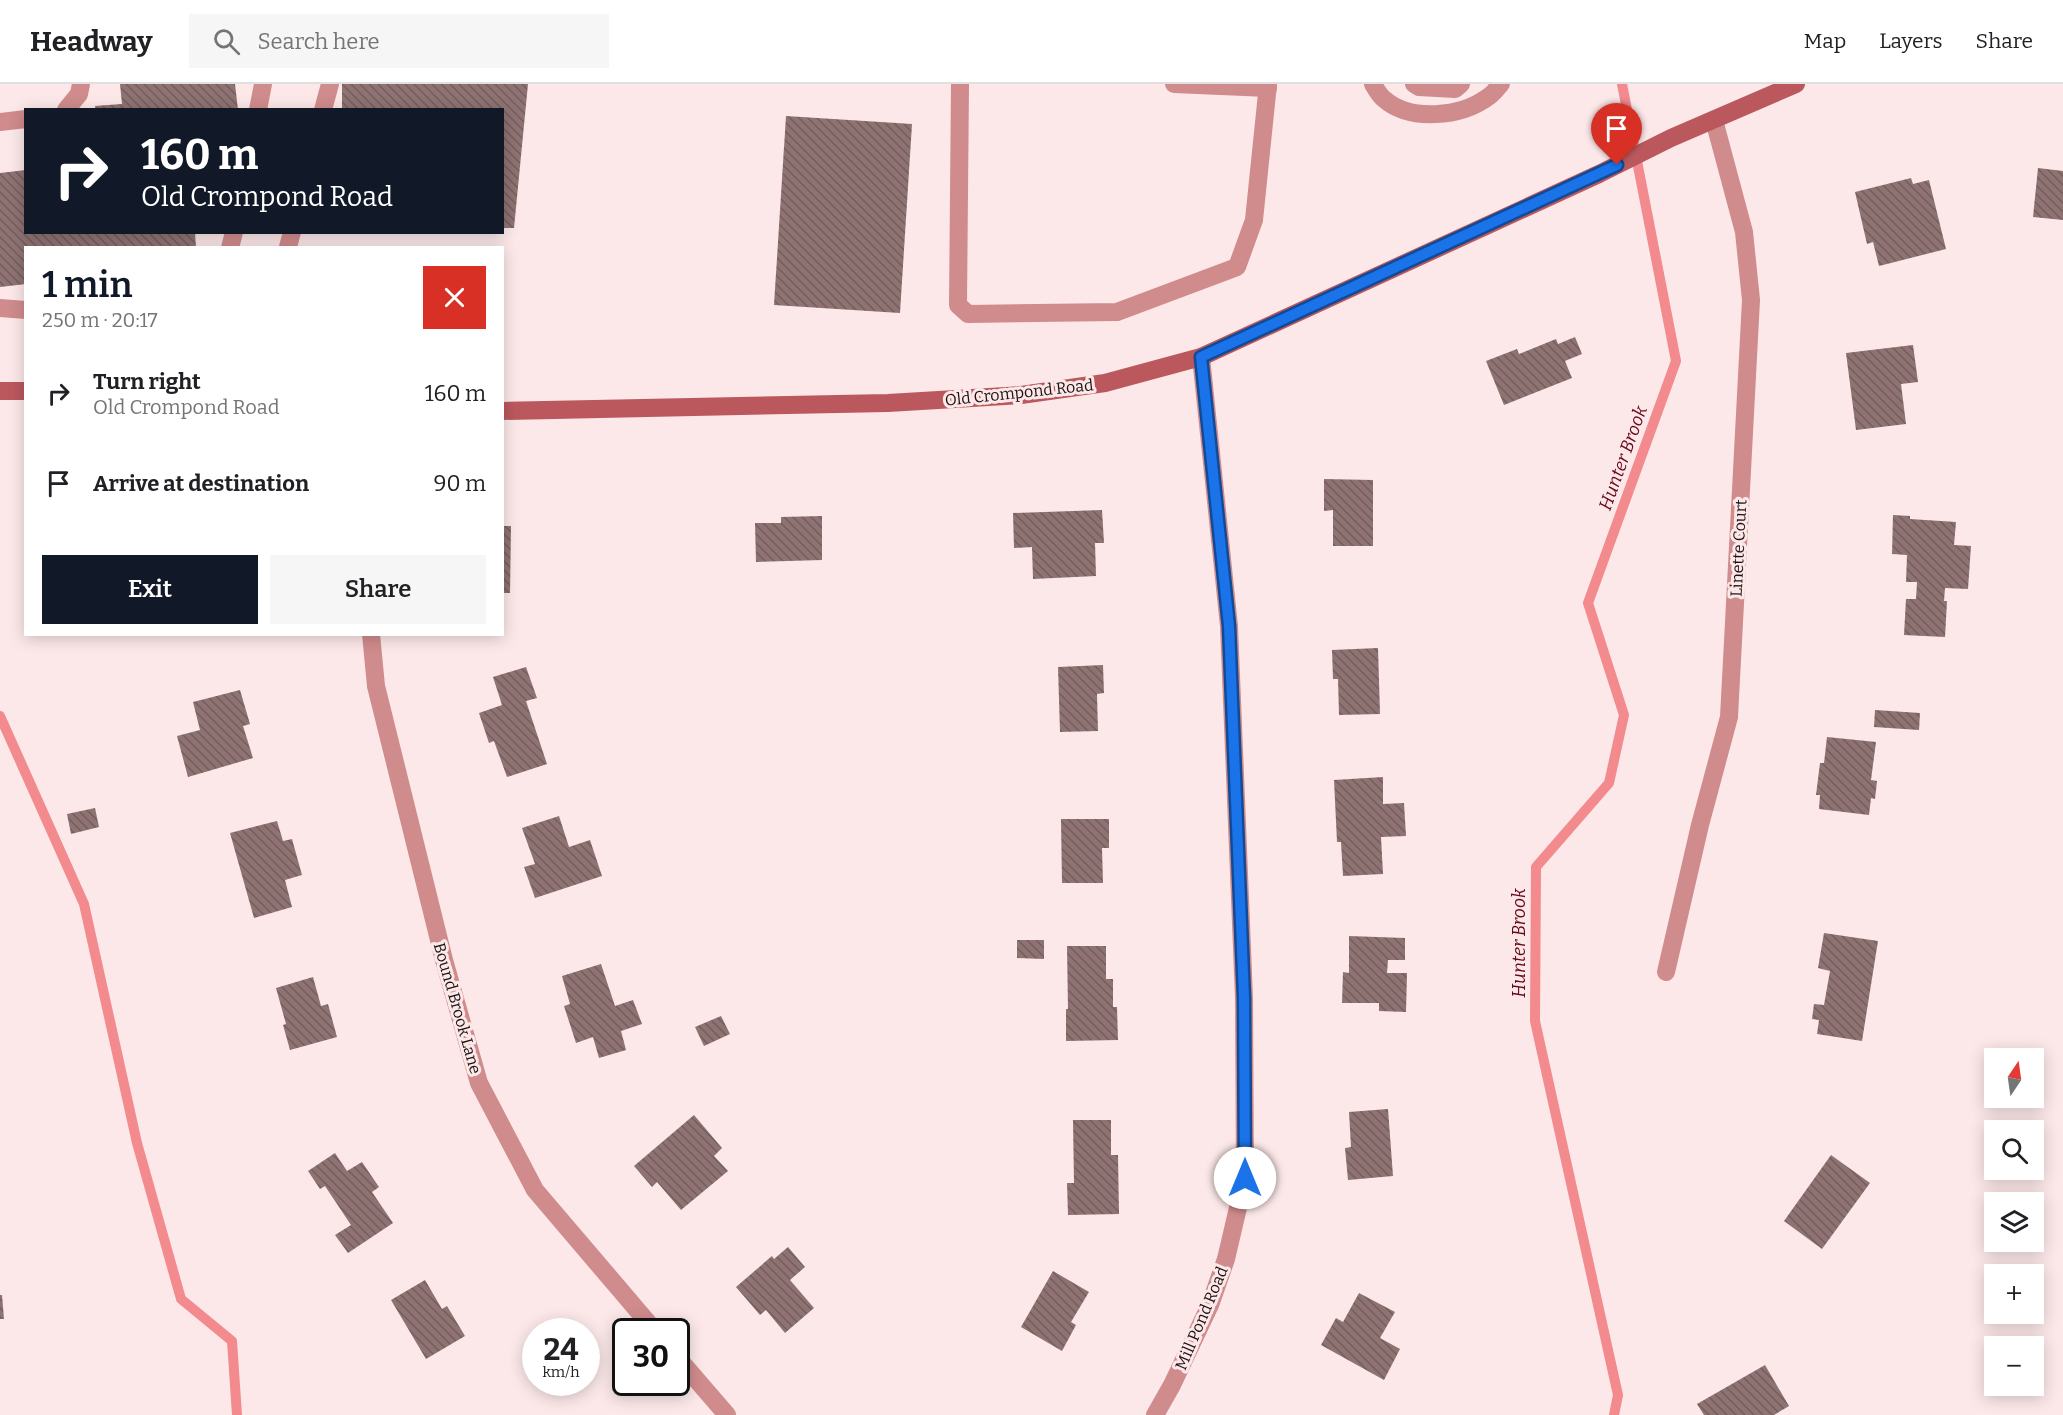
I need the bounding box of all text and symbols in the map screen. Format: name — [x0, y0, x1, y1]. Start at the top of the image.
search box — [189, 14, 609, 68]
text: Headway — [30, 25, 153, 58]
icon: search — [210, 25, 243, 58]
text: Search here — [258, 28, 380, 55]
text: Map — [1804, 28, 1846, 54]
text: Layers — [1879, 28, 1943, 54]
text: Share — [1976, 28, 2033, 54]
pin — [1591, 103, 1642, 165]
icon: arrive — [1600, 112, 1633, 145]
text: 160 m — [141, 130, 258, 180]
icon: right — [42, 132, 120, 210]
text: Old Crompond Road — [141, 181, 393, 213]
text: 1 min — [42, 263, 133, 307]
button: close — [423, 266, 486, 329]
text: 250 m · 20:17 — [42, 308, 158, 332]
text: Turn right — [93, 368, 201, 395]
street label: Old Crompond Road — [944, 375, 1095, 410]
icon: right — [42, 377, 75, 410]
text: 160 m — [425, 380, 486, 407]
text: Old Crompond Road — [93, 395, 280, 419]
water label: Hunter Brook — [1594, 403, 1652, 513]
icon: arrive — [42, 467, 75, 500]
text: Arrive at destination — [93, 470, 309, 497]
text: 90 m — [434, 470, 486, 497]
street label: Linette Court — [1726, 499, 1751, 597]
button: Exit — [42, 555, 258, 624]
button: Share — [270, 555, 486, 624]
water label: Hunter Brook — [1508, 888, 1530, 998]
street label: Bound Brook Lane — [430, 940, 485, 1076]
north arrow — [1984, 1048, 2044, 1108]
map controls — [1984, 1048, 2044, 1396]
button: search — [1984, 1120, 2044, 1180]
position arrow — [1213, 1146, 1277, 1210]
button: layers — [1984, 1192, 2044, 1252]
street label: Mill Pond Road — [1171, 1263, 1232, 1373]
button: + — [1984, 1264, 2044, 1324]
speed limit sign: 30 — [612, 1318, 690, 1396]
text: 24 — [543, 1332, 579, 1368]
button: − — [1984, 1336, 2044, 1396]
text: km/h — [542, 1363, 580, 1381]

